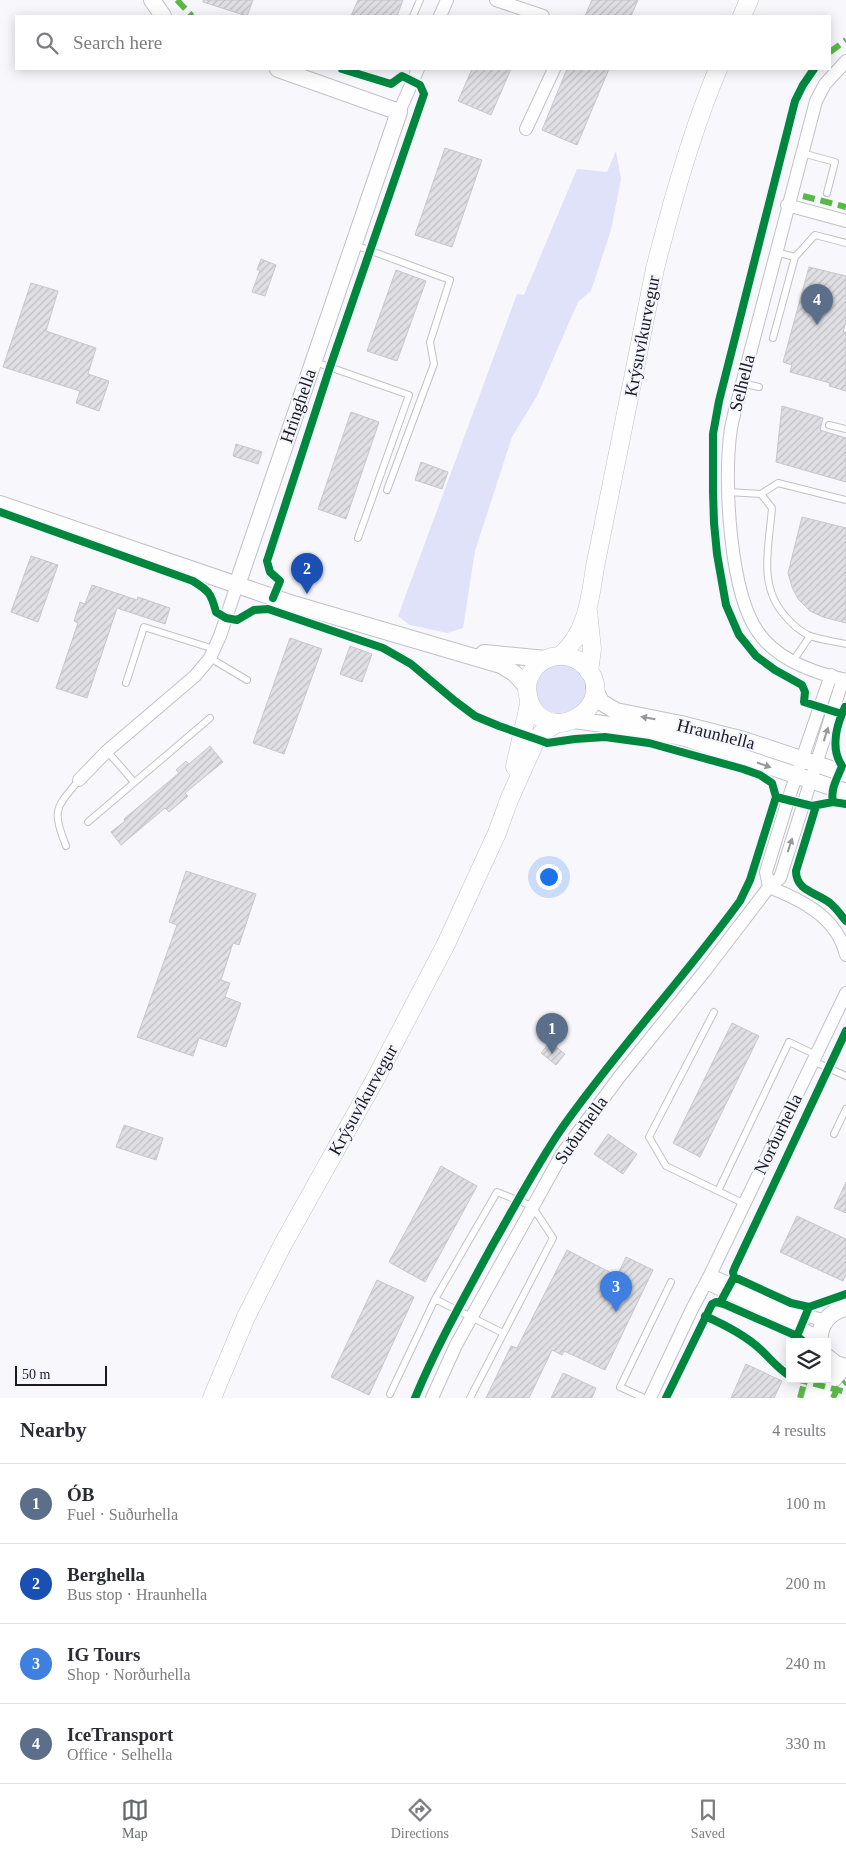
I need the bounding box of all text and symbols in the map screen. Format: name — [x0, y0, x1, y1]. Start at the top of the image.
search box — [15, 15, 831, 70]
icon: search — [33, 29, 61, 57]
text: Search here — [73, 32, 162, 53]
street label: Krýsuvíkurvegur — [620, 274, 664, 398]
pin: 4 — [801, 284, 833, 325]
street label: Selhella — [725, 352, 759, 414]
street label: Hringhella — [276, 366, 320, 446]
pin: 2 — [291, 553, 323, 594]
one-way arrow — [639, 714, 655, 722]
street label: Hraunhella — [675, 715, 757, 753]
one-way arrow — [822, 727, 830, 742]
one-way arrow — [757, 761, 772, 769]
one-way arrow — [787, 838, 795, 853]
your location — [536, 864, 562, 890]
pin: 1 — [536, 1013, 568, 1054]
street label: Krýsuvíkurvegur — [324, 1041, 402, 1159]
street label: Norðurhella — [750, 1091, 806, 1177]
street label: Suðurhella — [550, 1092, 612, 1168]
pin: 3 — [600, 1271, 632, 1312]
map controls — [786, 1338, 831, 1383]
button: layers — [786, 1338, 831, 1383]
scale bar — [15, 1363, 108, 1386]
text: 50 m — [22, 1367, 50, 1382]
text: Nearby — [20, 1418, 87, 1442]
text: 4 results — [772, 1422, 826, 1439]
text: ÓB — [67, 1484, 94, 1505]
text: 1 — [32, 1495, 40, 1512]
text: 100 m — [786, 1495, 826, 1512]
text: Fuel · Suðurhella — [67, 1506, 178, 1523]
text: Berghella — [67, 1564, 145, 1585]
text: 2 — [32, 1575, 40, 1592]
text: 200 m — [786, 1575, 826, 1592]
text: Bus stop · Hraunhella — [67, 1586, 207, 1603]
text: IG Tours — [67, 1644, 140, 1665]
text: 3 — [32, 1655, 40, 1672]
text: 240 m — [786, 1655, 826, 1672]
text: Shop · Norðurhella — [67, 1666, 191, 1683]
text: IceTransport — [67, 1724, 173, 1745]
text: 4 — [32, 1735, 40, 1752]
text: 330 m — [786, 1735, 826, 1752]
text: Office · Selhella — [67, 1746, 172, 1763]
tab: Map — [121, 1796, 149, 1842]
tab: Directions — [391, 1796, 449, 1842]
tab: Saved — [691, 1796, 725, 1842]

